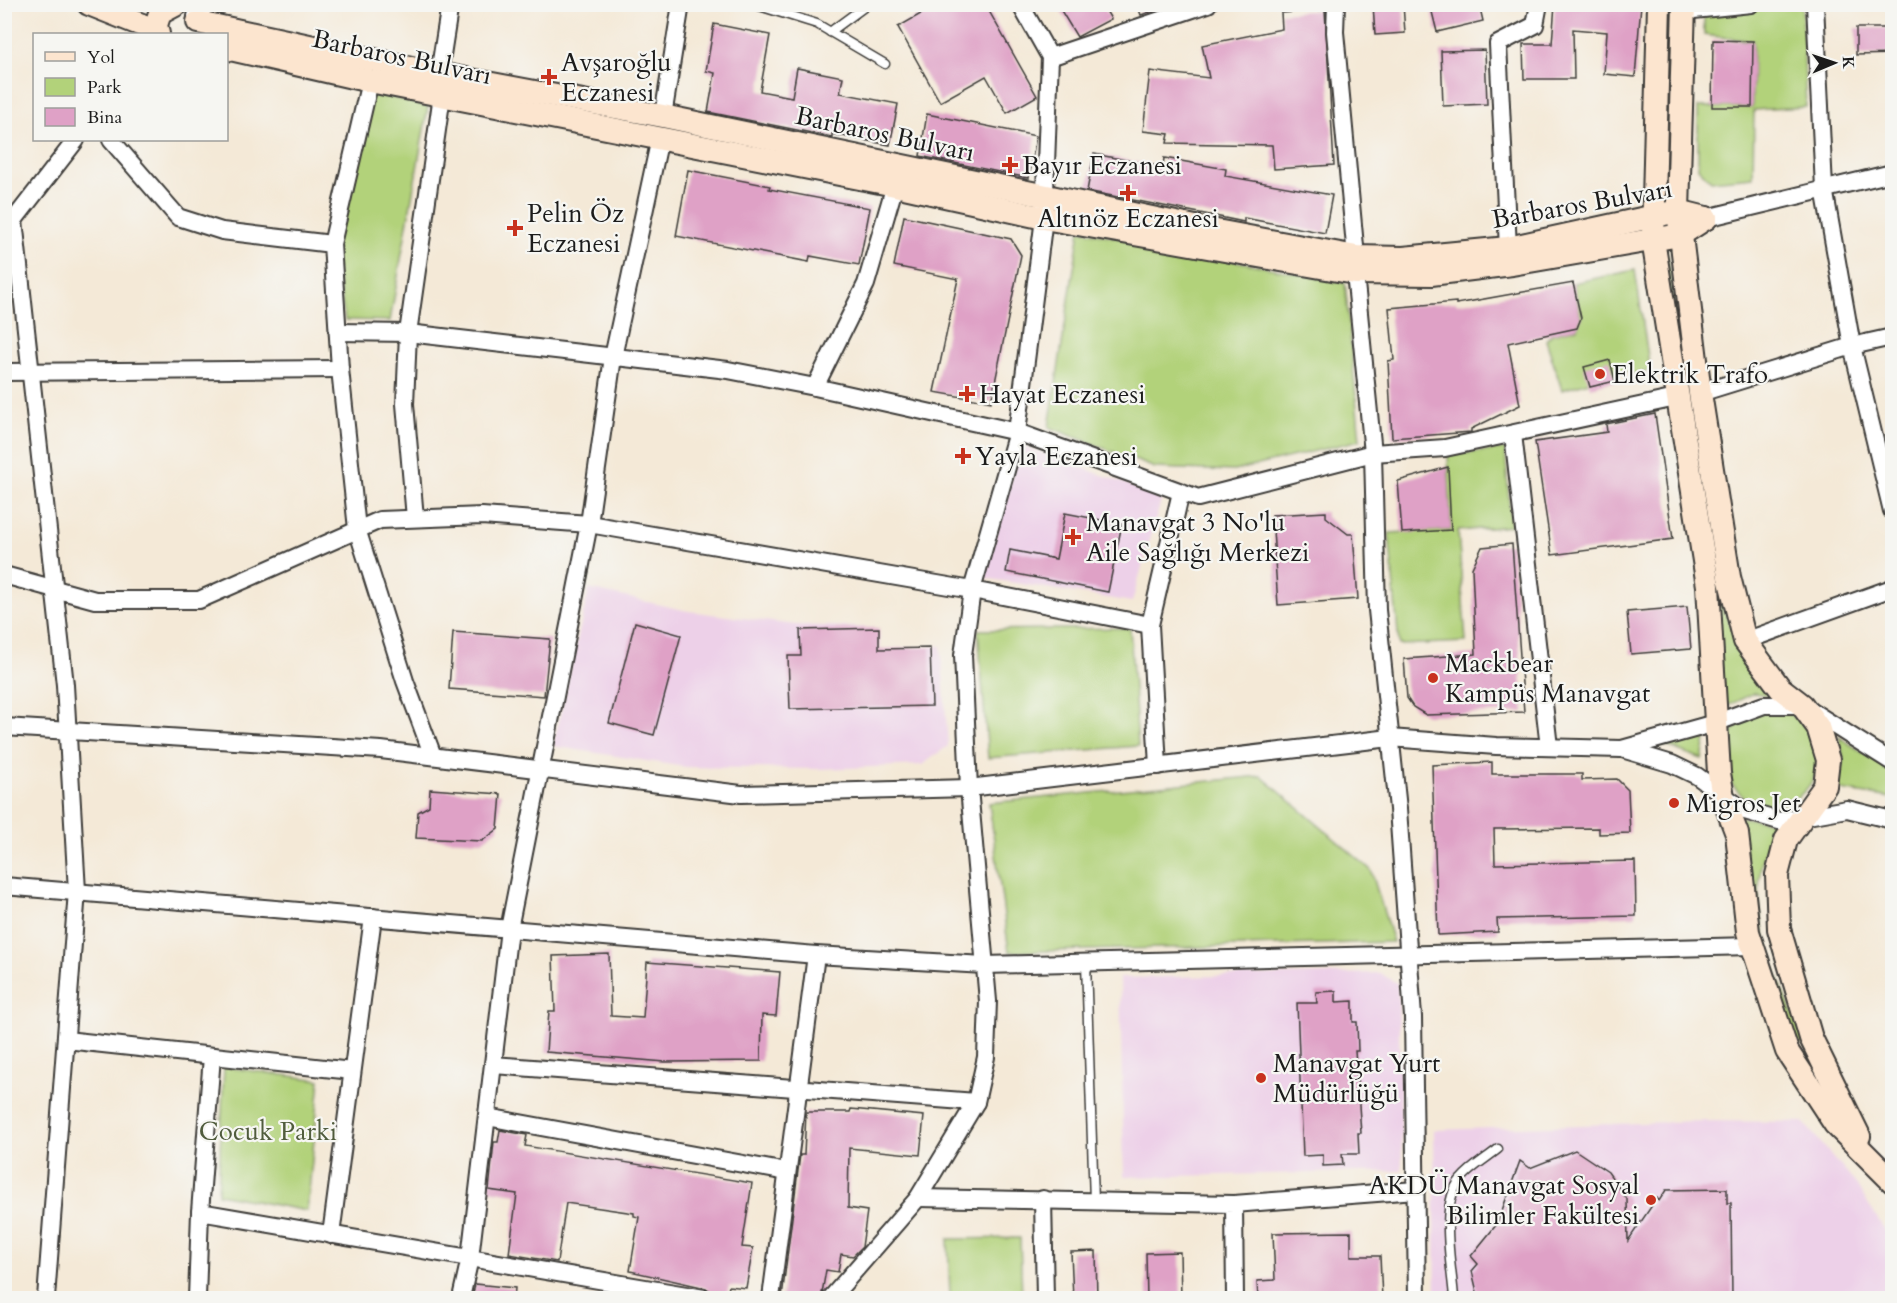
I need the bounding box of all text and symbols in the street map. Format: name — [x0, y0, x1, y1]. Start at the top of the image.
street label: Barbaros Bulvarı — [309, 21, 495, 93]
legend — [33, 33, 228, 141]
north arrow — [1804, 33, 1864, 93]
text: Yol — [87, 45, 115, 70]
place label: Avşaroğlu Eczanesi — [561, 45, 672, 110]
text: K — [1837, 56, 1859, 69]
marker: Avşaroğlu Eczanesi — [542, 70, 556, 84]
text: Park — [87, 75, 122, 100]
street label: Barbaros Bulvarı — [792, 98, 978, 170]
text: Bina — [87, 105, 123, 130]
place label: Bayır Eczanesi — [1022, 148, 1182, 183]
marker: Bayır Eczanesi — [1003, 158, 1017, 172]
street label: Barbaros Bulvarı — [1489, 171, 1675, 237]
marker: Altınöz Eczanesi — [1121, 186, 1135, 200]
place label: Pelin Öz Eczanesi — [527, 196, 624, 261]
place label: Altınöz Eczanesi — [1037, 201, 1219, 236]
marker: Pelin Öz Eczanesi — [508, 221, 522, 235]
place label: Elektrik Trafo — [1612, 357, 1768, 392]
marker: Elektrik Trafo — [1593, 367, 1607, 381]
place label: Hayat Eczanesi — [979, 377, 1146, 412]
marker: Hayat Eczanesi — [960, 387, 974, 401]
place label: Yayla Eczanesi — [975, 439, 1138, 474]
marker: Yayla Eczanesi — [956, 449, 970, 463]
place label: Manavgat 3 No'lu Aile Sağlığı Merkezi — [1086, 505, 1309, 570]
marker: Manavgat 3 No'lu Aile Sağlığı Merkezi — [1064, 528, 1082, 546]
place label: Mackbear Kampüs Manavgat — [1445, 646, 1650, 711]
marker: Mackbear Kampüs Manavgat — [1426, 671, 1440, 685]
place label: Migros Jet — [1686, 786, 1800, 821]
marker: Migros Jet — [1667, 796, 1681, 810]
place label: Manavgat Yurt Müdürlüğü — [1273, 1046, 1440, 1111]
marker: Manavgat Yurt Müdürlüğü — [1254, 1071, 1268, 1085]
park label: Cocuk Parki — [199, 1114, 337, 1149]
place label: AKDÜ Manavgat Sosyal Bilimler Fakültesi — [1369, 1168, 1639, 1233]
marker: AKDÜ Manavgat Sosyal Bilimler Fakültesi — [1644, 1193, 1658, 1207]

